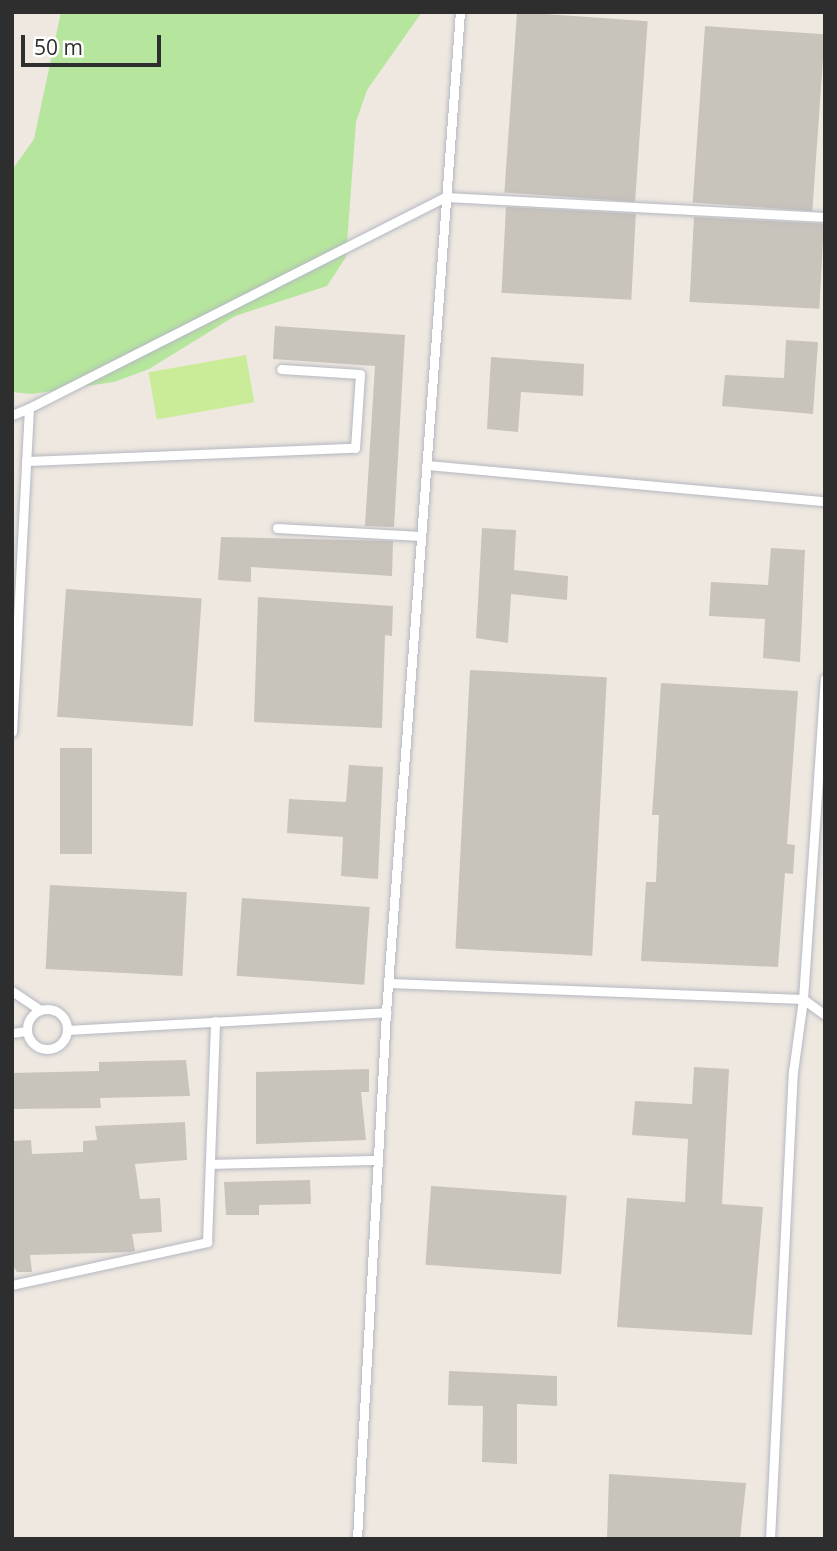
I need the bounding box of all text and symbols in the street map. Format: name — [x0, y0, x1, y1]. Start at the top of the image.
scale bar — [24, 21, 164, 65]
text: 50 m — [34, 33, 83, 61]

